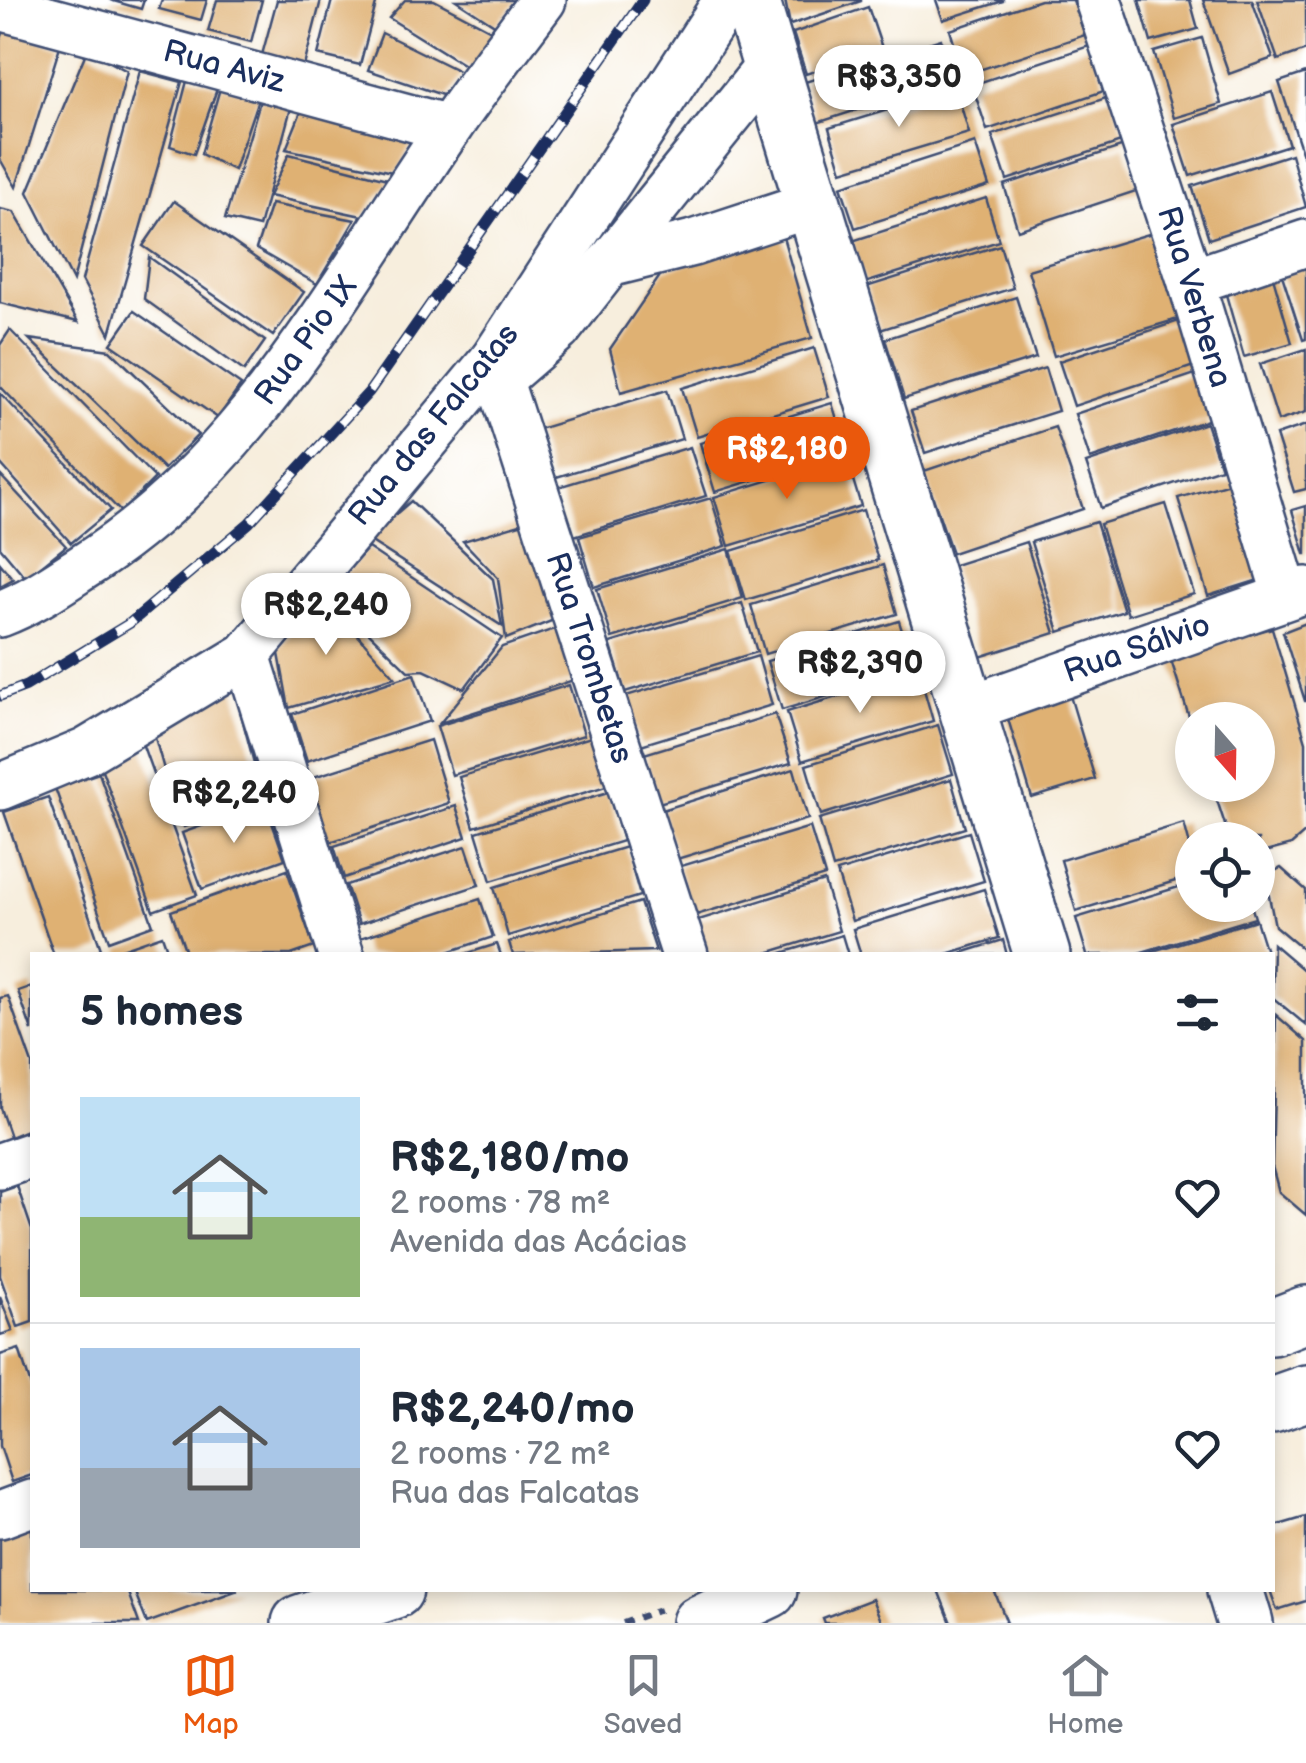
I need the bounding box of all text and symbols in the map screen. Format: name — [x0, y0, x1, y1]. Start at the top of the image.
street label: Rua Aviz — [159, 32, 290, 102]
pin: R$3,350 — [807, 45, 991, 130]
text: R$3,350 — [836, 58, 962, 97]
street label: Rua Verbena — [1148, 202, 1240, 392]
street label: Rua Pio IX — [246, 268, 366, 413]
street label: Rua das Falcatas — [340, 316, 528, 534]
pin: R$2,180 — [695, 417, 879, 502]
text: R$2,180 — [726, 430, 848, 469]
street label: Rua Trombetas — [537, 548, 642, 769]
pin: R$2,240 — [234, 573, 418, 658]
text: R$2,240 — [263, 586, 389, 625]
street label: Rua Sálvio — [1059, 606, 1215, 692]
pin: R$2,390 — [768, 631, 952, 716]
text: R$2,390 — [797, 644, 923, 683]
north arrow — [1175, 702, 1275, 802]
map controls — [1175, 702, 1275, 922]
pin: R$2,240 — [142, 761, 326, 846]
text: R$2,240 — [171, 774, 297, 813]
button: locate — [1175, 822, 1275, 922]
icon: filters — [1170, 985, 1225, 1040]
text: 5 homes — [80, 987, 243, 1038]
text: R$2,180/mo — [390, 1133, 629, 1184]
icon: home — [160, 1137, 280, 1257]
icon: heart — [1170, 1170, 1225, 1225]
text: 2 rooms · 78 m² — [390, 1184, 610, 1223]
text: Avenida das Acácias — [390, 1223, 687, 1262]
text: R$2,240/mo — [390, 1384, 635, 1435]
icon: home — [160, 1388, 280, 1508]
icon: heart — [1170, 1421, 1225, 1476]
text: 2 rooms · 72 m² — [390, 1435, 611, 1474]
text: Rua das Falcatas — [390, 1474, 639, 1513]
tab: Map — [183, 1648, 239, 1741]
tab: Saved — [604, 1648, 682, 1741]
tab: Home — [1047, 1648, 1123, 1741]

